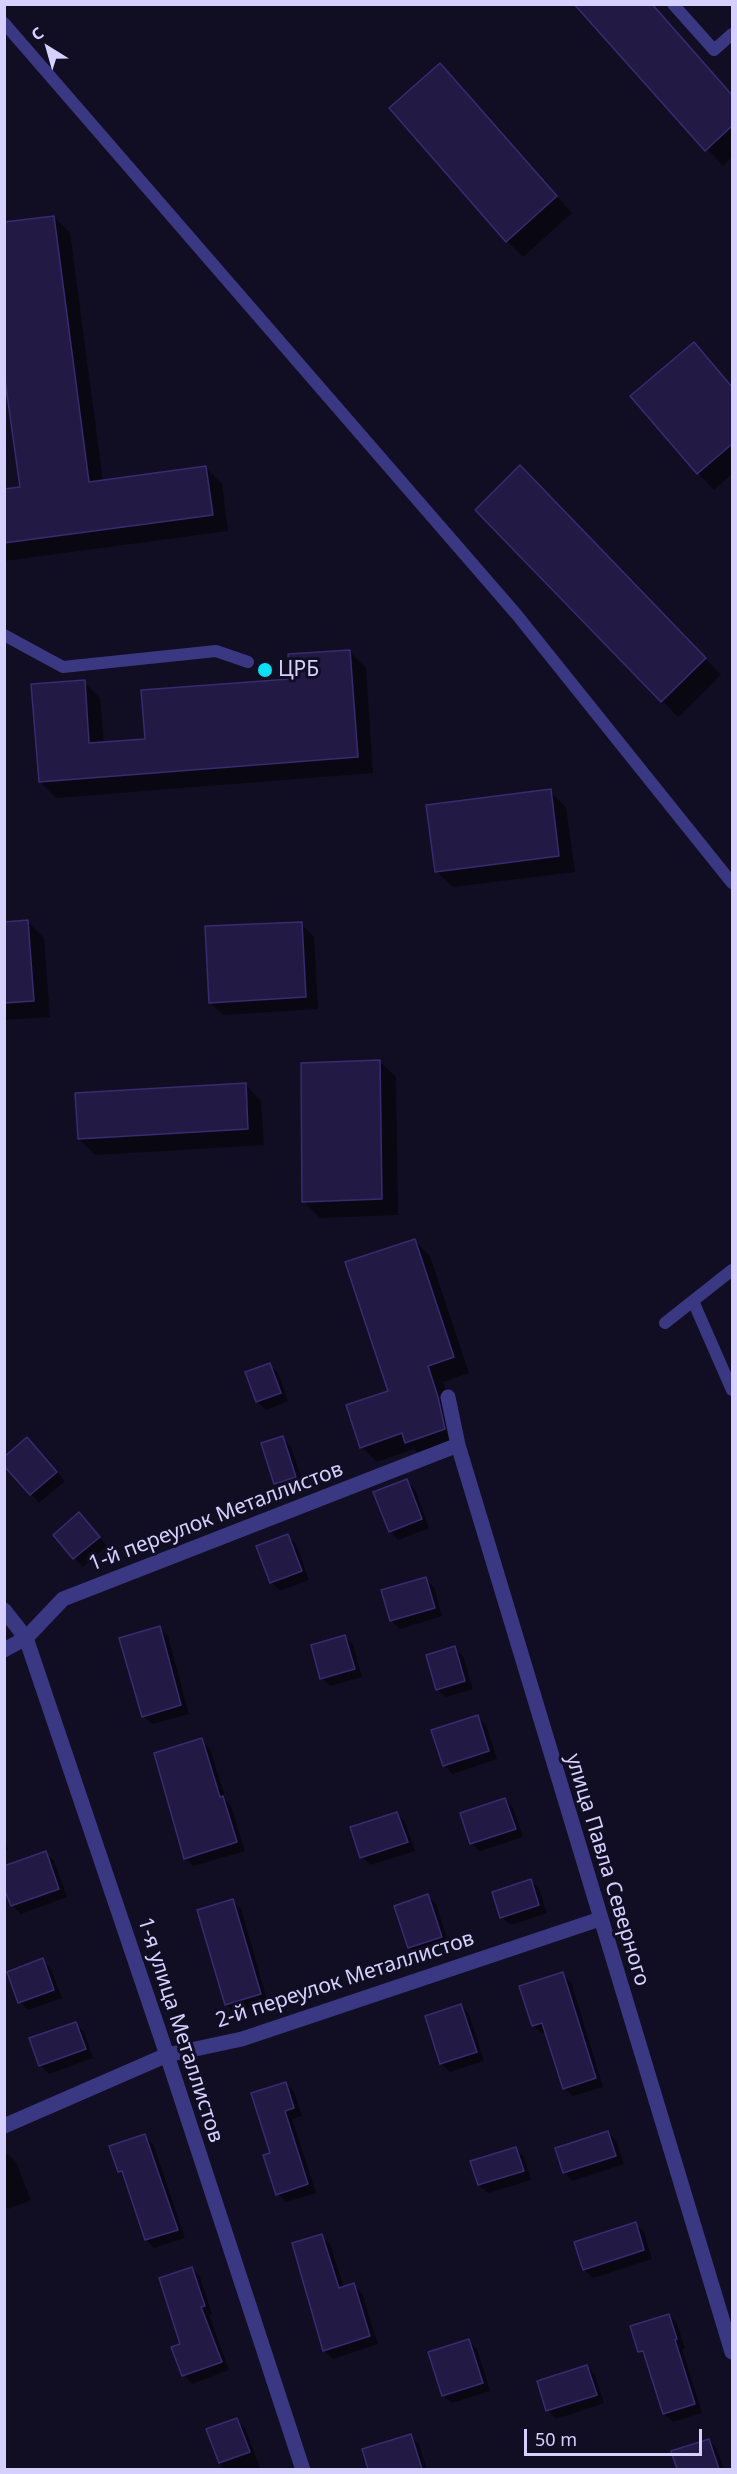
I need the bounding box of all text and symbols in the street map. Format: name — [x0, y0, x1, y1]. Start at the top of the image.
north arrow — [18, 18, 78, 78]
text: С — [26, 22, 48, 46]
place label: ЦРБ — [278, 657, 319, 683]
marker: ЦРБ — [256, 661, 274, 679]
street label: 1-й переулок Металлистов — [85, 1457, 347, 1577]
street label: улица Павла Северного — [560, 1751, 654, 1989]
street label: 1-я улица Металлистов — [132, 1914, 228, 2146]
street label: 2-й переулок Металлистов — [213, 1926, 477, 2034]
scale bar — [527, 2417, 706, 2455]
text: 50 m — [535, 2427, 577, 2451]

